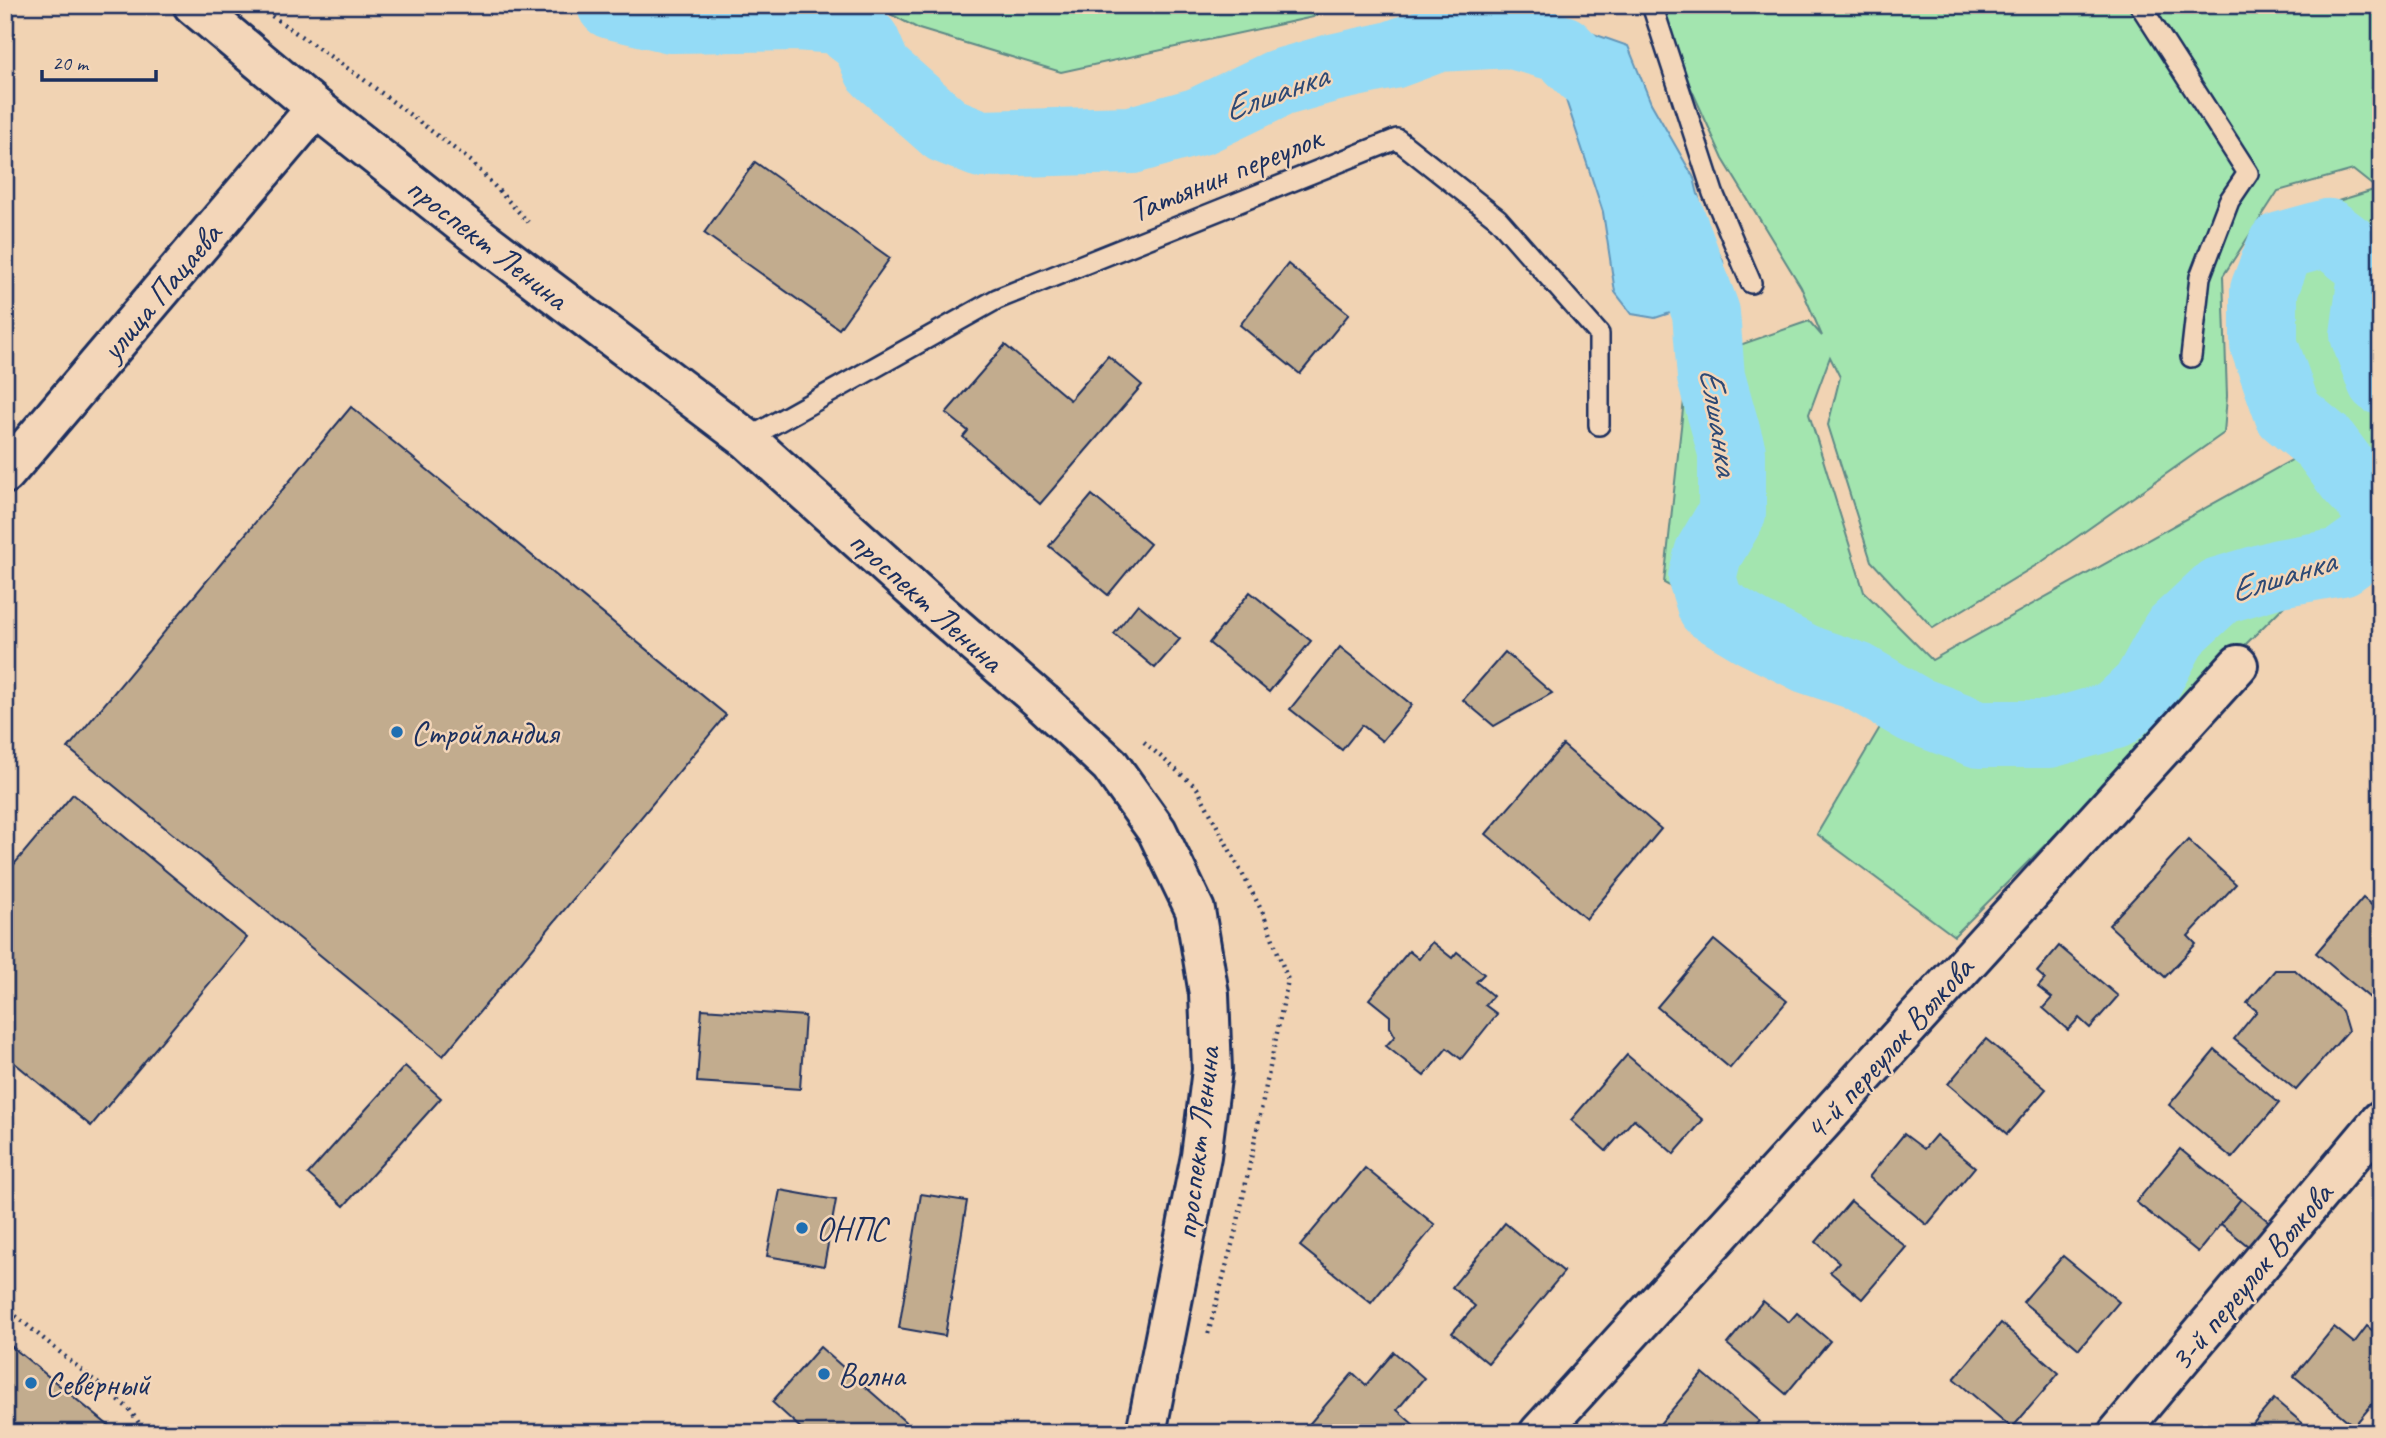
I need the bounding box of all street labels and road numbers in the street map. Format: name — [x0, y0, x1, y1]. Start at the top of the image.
street label: Татьянин переулок — [1123, 115, 1330, 231]
street label: проспект Ленина — [398, 167, 578, 320]
street label: улица Пацаева — [90, 212, 232, 371]
street label: проспект Ленина — [840, 520, 1014, 682]
street label: 4-й переулок Волкова — [1795, 946, 1984, 1149]
street label: проспект Ленина — [1164, 1043, 1230, 1242]
street label: 3-й переулок Волкова — [2160, 1172, 2343, 1379]

